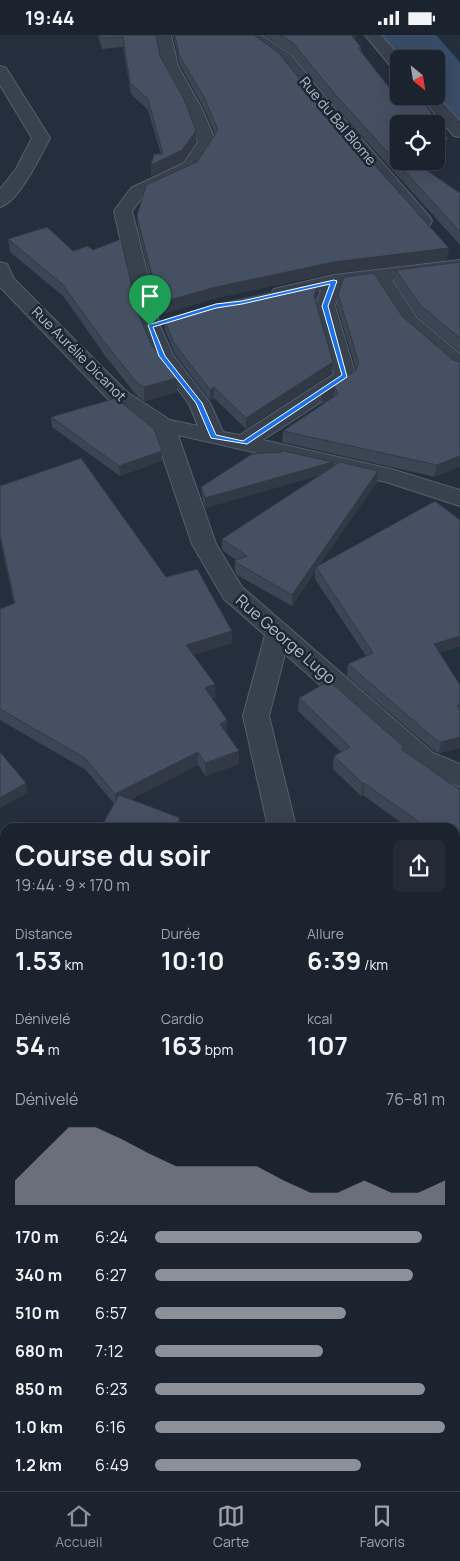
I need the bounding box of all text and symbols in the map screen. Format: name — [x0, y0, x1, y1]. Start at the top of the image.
text: 19:44 — [25, 5, 75, 31]
north arrow — [390, 50, 445, 105]
map controls — [390, 50, 445, 170]
street label: Rue du Bal Blome — [296, 72, 381, 169]
button: locate — [390, 115, 445, 170]
pin — [129, 275, 171, 326]
icon: arrive — [136, 282, 164, 310]
street label: Rue Aurélie Dicanot — [28, 302, 131, 405]
street label: Rue George Lugo — [231, 589, 341, 689]
text: Course du soir — [15, 836, 211, 874]
button: share — [393, 840, 445, 892]
text: 19:44 · 9 × 170 m — [15, 874, 130, 896]
text: Distance — [15, 924, 72, 943]
text: Durée — [161, 924, 200, 943]
text: Allure — [307, 924, 344, 943]
text: 1.53 — [15, 943, 62, 978]
text: 10:10 — [161, 943, 224, 978]
text: 6:39 — [307, 943, 361, 978]
text: km — [62, 955, 83, 974]
text: /km — [361, 955, 388, 974]
text: Dénivelé — [15, 1009, 70, 1028]
text: Cardio — [161, 1009, 204, 1028]
text: kcal — [307, 1009, 333, 1028]
text: 54 — [15, 1028, 45, 1063]
text: 163 — [161, 1028, 202, 1063]
text: 107 — [307, 1028, 348, 1063]
text: m — [45, 1040, 60, 1059]
text: bpm — [202, 1040, 233, 1059]
text: Dénivelé — [15, 1088, 78, 1110]
text: 76–81 m — [386, 1088, 445, 1110]
text: 170 m — [15, 1226, 59, 1248]
text: 6:24 — [95, 1226, 128, 1248]
text: 340 m — [15, 1264, 62, 1286]
text: 6:27 — [95, 1264, 127, 1286]
text: 510 m — [15, 1302, 60, 1324]
text: 6:57 — [95, 1302, 127, 1324]
text: 680 m — [15, 1340, 63, 1362]
text: 7:12 — [95, 1340, 123, 1362]
text: 850 m — [15, 1378, 62, 1400]
text: 6:23 — [95, 1378, 128, 1400]
text: 1.0 km — [15, 1416, 63, 1438]
text: 6:16 — [95, 1416, 126, 1438]
text: 1.2 km — [15, 1454, 62, 1476]
text: 6:49 — [95, 1454, 129, 1476]
tab: Accueil — [55, 1502, 102, 1551]
tab: Carte — [213, 1502, 249, 1551]
tab: Favoris — [360, 1502, 405, 1551]

